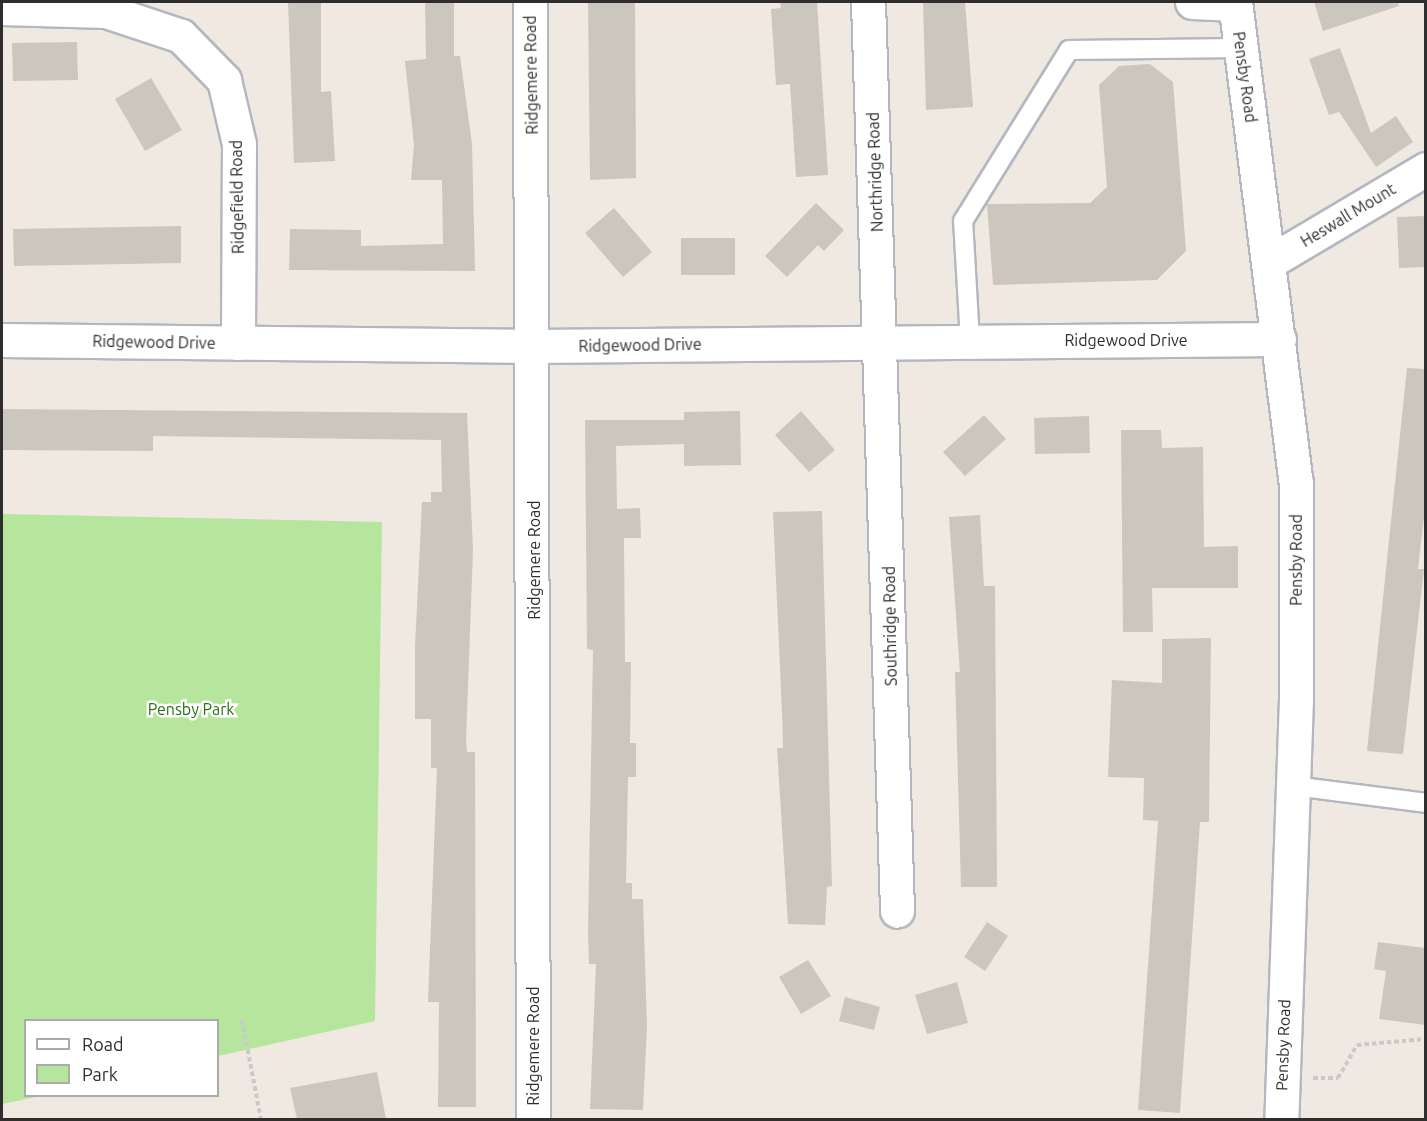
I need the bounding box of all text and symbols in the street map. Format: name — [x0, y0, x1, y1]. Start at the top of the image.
street label: Ridgemere Road — [520, 15, 542, 135]
street label: Pensby Road — [1229, 30, 1261, 124]
street label: Northridge Road — [863, 112, 887, 232]
street label: Ridgefield Road — [226, 140, 248, 254]
street label: Heswall Mount — [1297, 179, 1399, 251]
street label: Ridgewood Drive — [1064, 330, 1188, 350]
street label: Ridgewood Drive — [92, 331, 216, 353]
street label: Ridgewood Drive — [578, 334, 702, 356]
street label: Ridgemere Road — [524, 500, 544, 620]
street label: Pensby Road — [1286, 514, 1306, 606]
street label: Southridge Road — [879, 566, 901, 686]
park label: Pensby Park — [148, 699, 234, 719]
street label: Ridgemere Road — [523, 986, 543, 1106]
street label: Pensby Road — [1272, 999, 1294, 1091]
legend — [24, 1019, 219, 1097]
text: Road — [82, 1034, 124, 1054]
text: Park — [82, 1064, 118, 1084]

